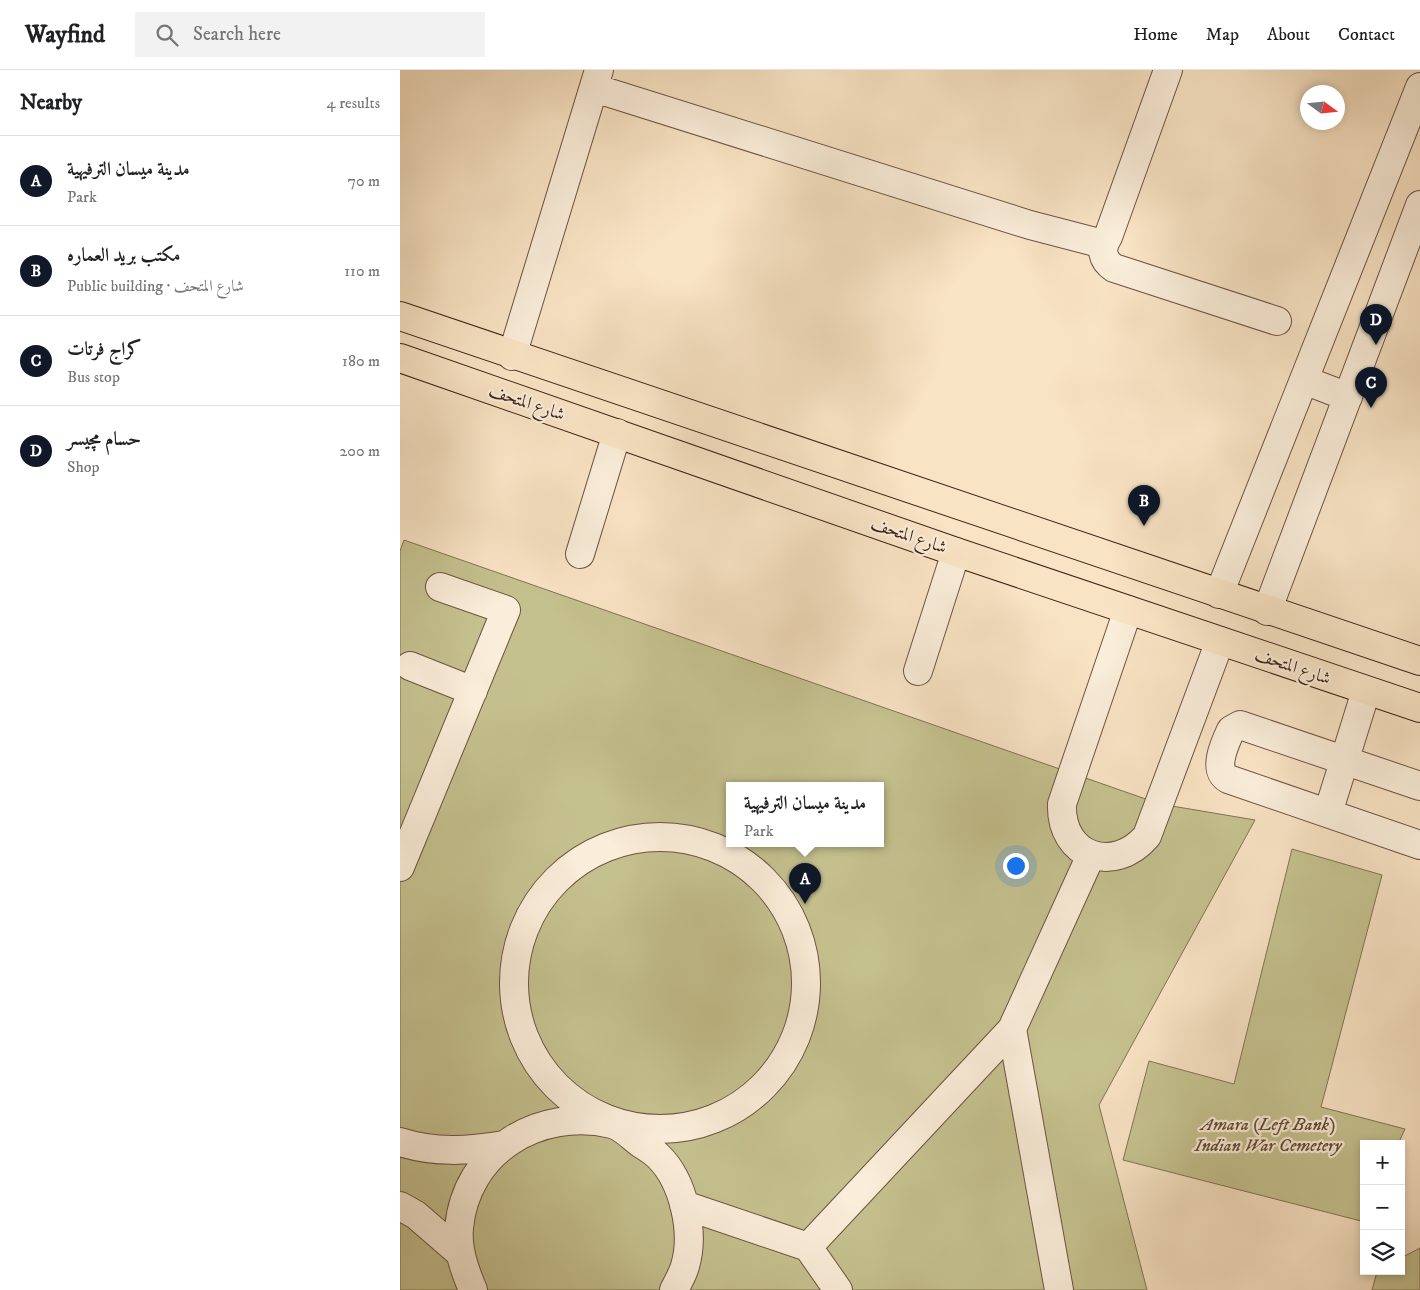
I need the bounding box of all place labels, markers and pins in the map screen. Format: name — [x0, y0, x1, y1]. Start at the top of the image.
pin: D — [1360, 304, 1392, 345]
pin: C — [1355, 367, 1387, 408]
pin: B — [1128, 485, 1160, 526]
pin: A — [789, 863, 821, 904]

